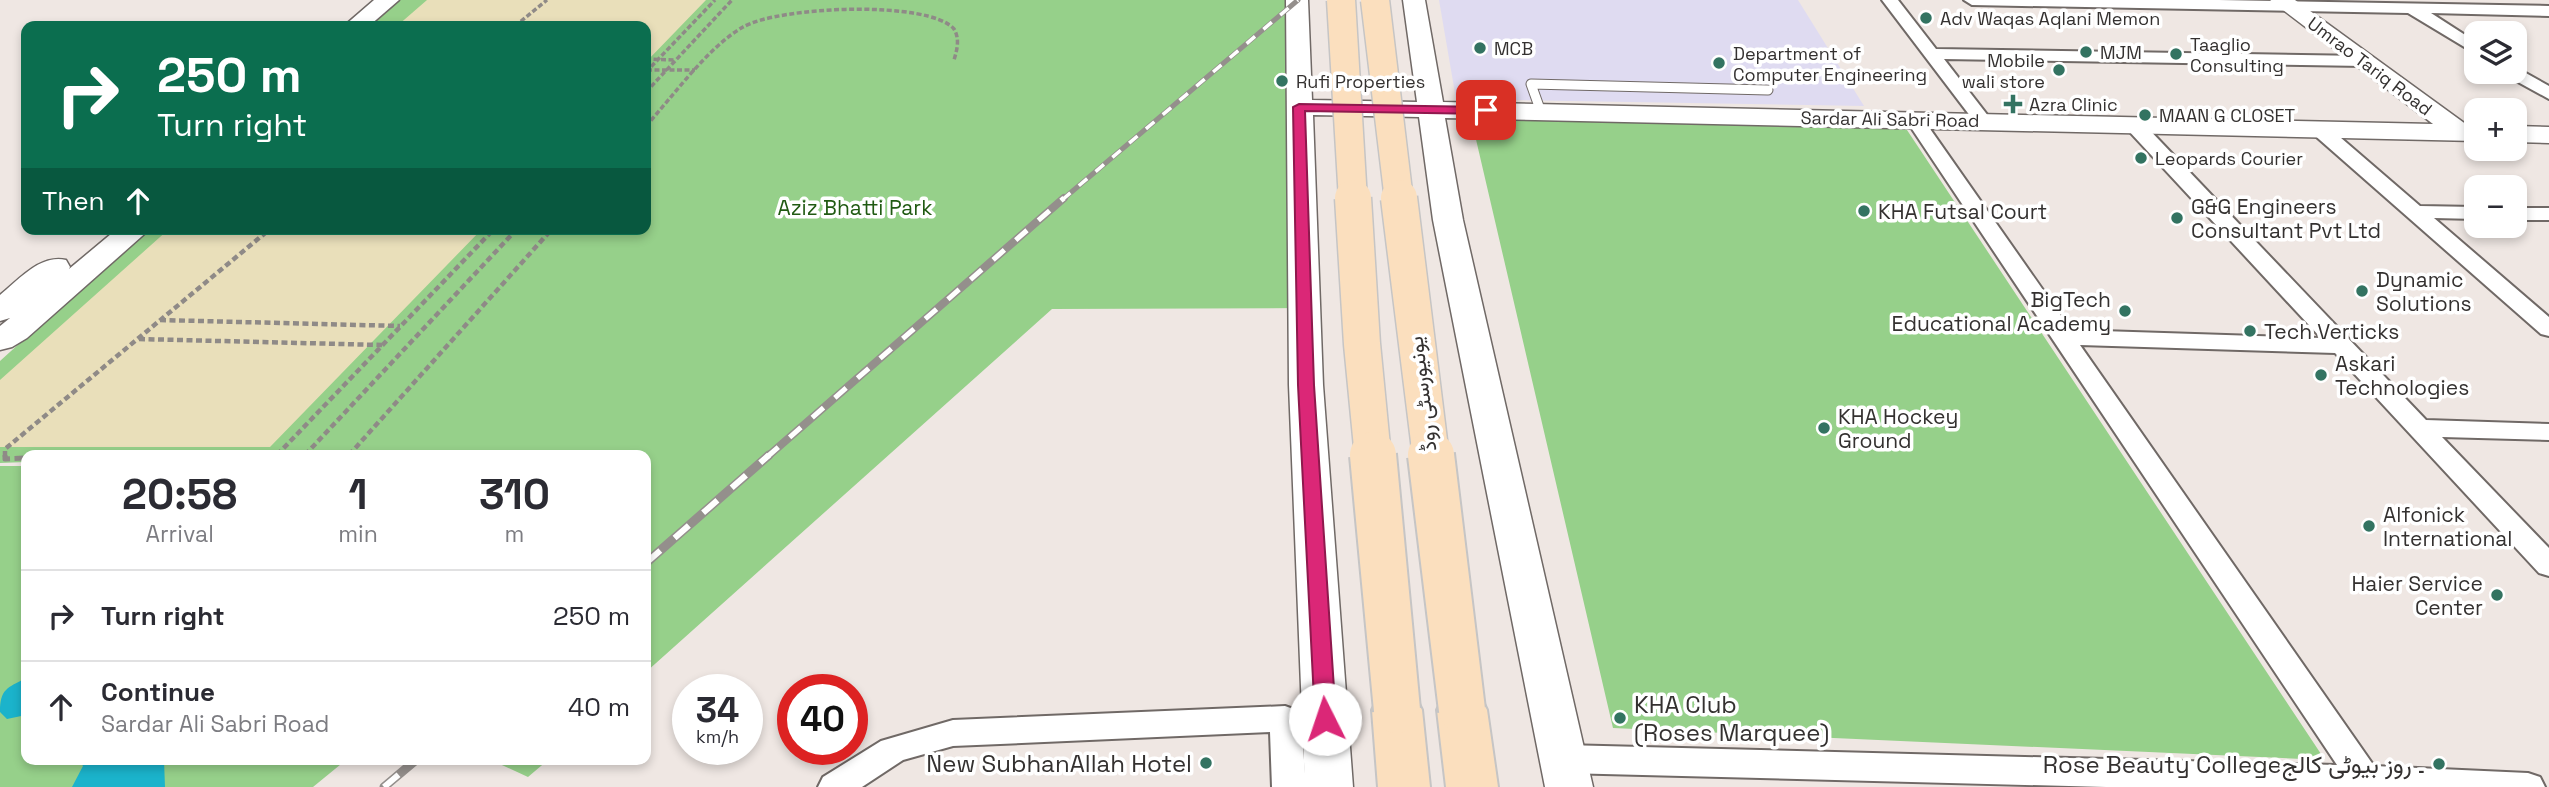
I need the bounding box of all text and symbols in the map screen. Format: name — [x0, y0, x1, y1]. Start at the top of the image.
place label: Adv Waqas Aqlani Memon — [1940, 7, 2160, 30]
marker: Adv Waqas Aqlani Memon — [1918, 10, 1934, 26]
street label: Umrao Tariq Road — [2303, 12, 2437, 120]
map controls — [2464, 21, 2527, 238]
button: layers — [2464, 21, 2527, 84]
place label: Taaglio Consulting — [2190, 33, 2284, 77]
place label: MCB — [1494, 37, 1533, 60]
marker: MCB — [1472, 40, 1488, 56]
place label: MJM — [2100, 41, 2142, 64]
place label: Department of Computer Engineering — [1733, 42, 1927, 86]
text: 250 m — [157, 44, 302, 106]
marker: MJM — [2078, 44, 2094, 60]
marker: Taaglio Consulting — [2168, 46, 2184, 62]
icon: right — [42, 49, 133, 140]
place label: Mobile wali store — [1961, 49, 2045, 93]
marker: Department of Computer Engineering — [1711, 55, 1727, 71]
marker: Mobile wali store — [2051, 62, 2067, 78]
place label: Rufi Properties — [1296, 70, 1425, 93]
marker: Rufi Properties — [1274, 73, 1290, 89]
pin — [1456, 80, 1516, 140]
icon: arrive — [1467, 91, 1505, 129]
place label: Azra Clinic — [2029, 93, 2118, 116]
marker: Azra Clinic — [2003, 94, 2023, 114]
button: + — [2464, 98, 2527, 161]
place label: MAAN G CLOSET — [2159, 104, 2296, 127]
text: Turn right — [157, 105, 307, 145]
street label: Sardar Ali Sabri Road — [1800, 106, 1980, 132]
marker: MAAN G CLOSET — [2137, 107, 2153, 123]
place label: Leopards Courier — [2155, 147, 2303, 170]
marker: Leopards Courier — [2133, 150, 2149, 166]
button: − — [2464, 175, 2527, 238]
icon: ahead — [119, 182, 157, 220]
text: Then — [42, 184, 105, 218]
place label: G&G Engineers Consultant Pvt Ltd — [2191, 193, 2381, 244]
park label: Aziz Bhatti Park — [777, 194, 933, 221]
place label: KHA Futsal Court — [1878, 198, 2047, 225]
marker: KHA Futsal Court — [1856, 203, 1872, 219]
marker: G&G Engineers Consultant Pvt Ltd — [2169, 210, 2185, 226]
place label: Dynamic Solutions — [2376, 266, 2472, 317]
marker: Dynamic Solutions — [2354, 283, 2370, 299]
place label: BigTech Educational Academy — [1892, 286, 2111, 337]
marker: BigTech Educational Academy — [2117, 303, 2133, 319]
place label: Tech Verticks — [2264, 318, 2399, 345]
marker: Tech Verticks — [2242, 323, 2258, 339]
street label: یونیورسٹی روڈ — [1402, 335, 1442, 453]
place label: Askari Technologies — [2335, 350, 2469, 401]
marker: Askari Technologies — [2313, 367, 2329, 383]
place label: KHA Hockey Ground — [1838, 403, 1958, 454]
marker: KHA Hockey Ground — [1816, 420, 1832, 436]
text: 20:58 — [122, 468, 237, 521]
text: 1 — [349, 468, 368, 521]
text: 310 — [479, 468, 550, 521]
place label: Alfonick International — [2383, 501, 2513, 552]
marker: Alfonick International — [2361, 518, 2377, 534]
text: Arrival — [145, 519, 214, 549]
text: min — [338, 519, 378, 549]
text: m — [504, 519, 524, 549]
place label: Haier Service Center — [2352, 570, 2483, 621]
marker: Haier Service Center — [2489, 587, 2505, 603]
icon: right — [42, 597, 80, 635]
text: Turn right — [101, 599, 225, 633]
text: 250 m — [553, 599, 630, 633]
speed limit sign: 40 — [777, 674, 868, 765]
text: Continue — [101, 675, 215, 709]
position arrow — [1288, 682, 1362, 756]
icon: ahead — [42, 688, 80, 726]
text: 34 — [696, 688, 739, 732]
place label: KHA Club (Roses Marquee) — [1634, 689, 1829, 748]
text: 40 m — [568, 690, 630, 724]
text: Sardar Ali Sabri Road — [101, 709, 329, 739]
marker: KHA Club (Roses Marquee) — [1612, 710, 1628, 726]
text: km/h — [696, 725, 739, 748]
place label: New SubhanAllah Hotel — [926, 748, 1192, 779]
place label: Rose Beauty College۔ روز بیوٹی کالج — [2043, 749, 2425, 782]
marker: New SubhanAllah Hotel — [1198, 755, 1214, 771]
marker: Rose Beauty College۔ روز بیوٹی کالج — [2431, 756, 2447, 772]

